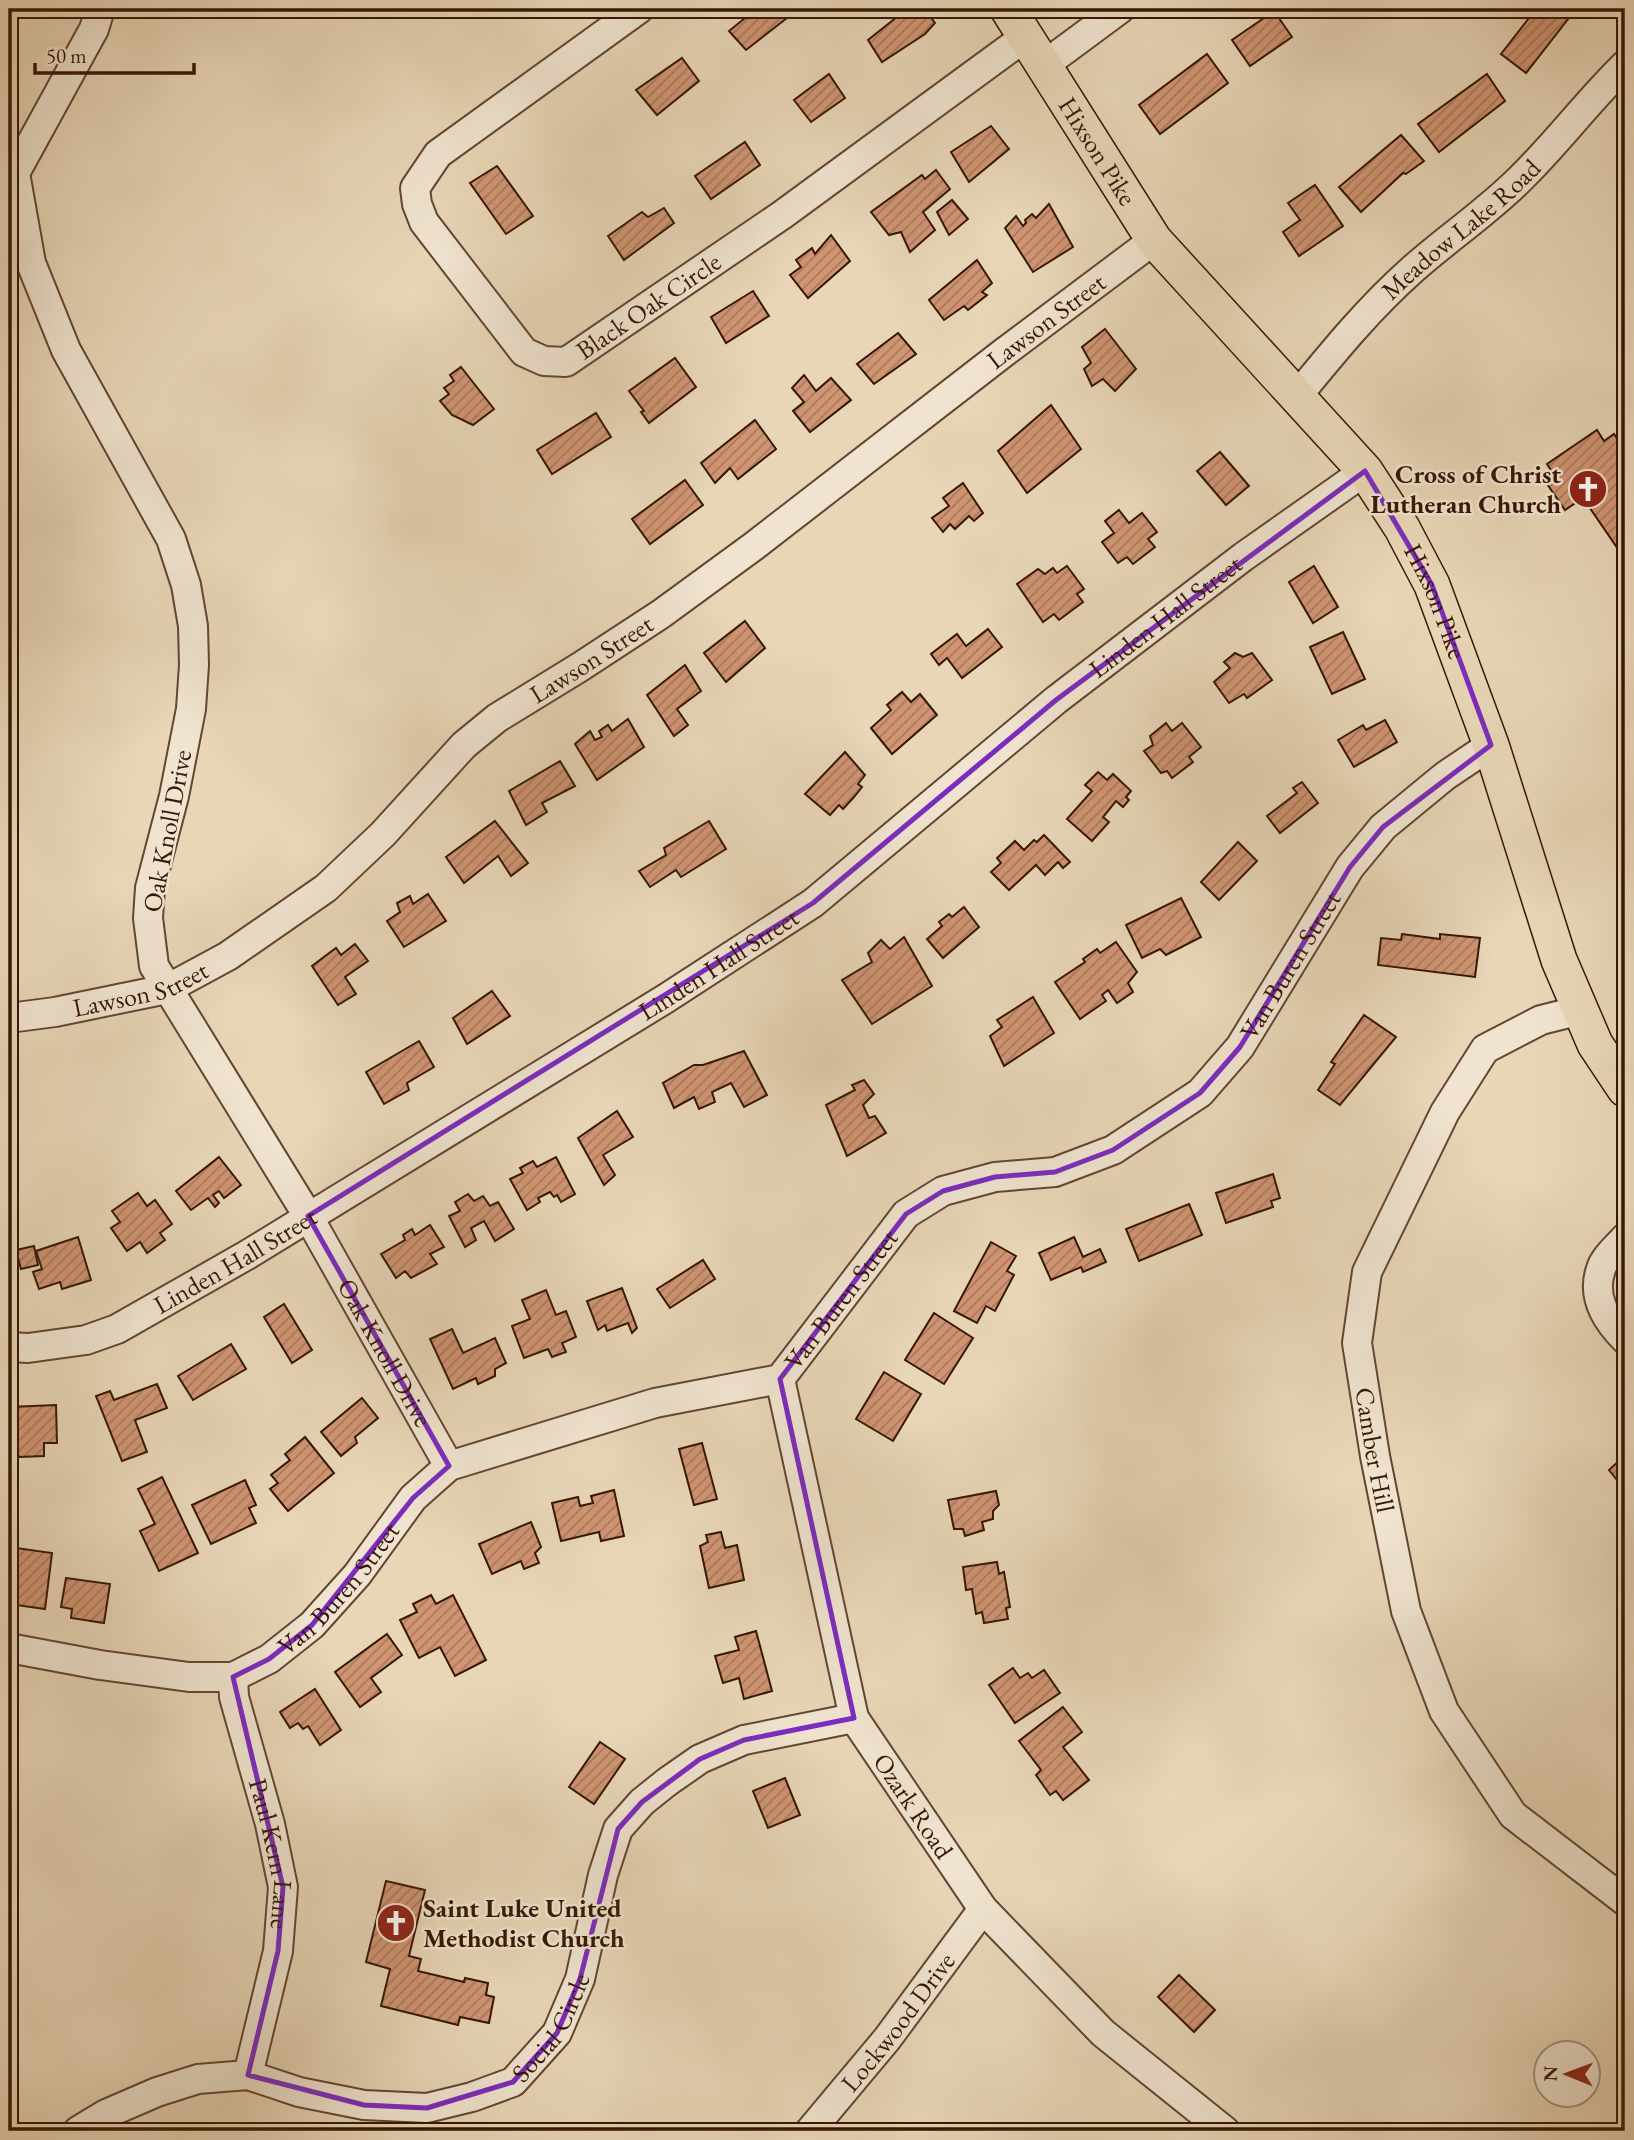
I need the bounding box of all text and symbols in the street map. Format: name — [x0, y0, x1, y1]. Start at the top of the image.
scale bar — [35, 32, 194, 76]
text: 50 m — [46, 42, 87, 69]
street label: Hixson Pike — [1051, 90, 1145, 212]
street label: Meadow Lake Road — [1374, 151, 1548, 307]
street label: Black Oak Circle — [569, 245, 727, 367]
street label: Lawson Street — [980, 265, 1112, 377]
place label: Cross of Christ Lutheran Church — [1371, 457, 1561, 521]
church icon: Cross of Christ Lutheran Church — [1567, 468, 1609, 510]
street label: Hixson Pike — [1396, 538, 1475, 664]
street label: Linden Hall Street — [1082, 547, 1249, 686]
street label: Lawson Street — [523, 607, 659, 711]
street label: Oak Knoll Drive — [135, 747, 199, 915]
street label: Van Buren Street — [1232, 885, 1348, 1046]
street label: Linden Hall Street — [632, 900, 805, 1028]
street label: Lawson Street — [70, 953, 214, 1025]
street label: Linden Hall Street — [147, 1199, 323, 1322]
street label: Van Buren Street — [776, 1222, 905, 1376]
street label: Oak Knoll Drive — [330, 1272, 440, 1433]
street label: Camber Hill — [1347, 1385, 1403, 1515]
street label: Van Buren Street — [270, 1515, 407, 1663]
street label: Ozark Road — [866, 1746, 962, 1866]
street label: Paul Kern Lane — [241, 1774, 300, 1931]
place label: Saint Luke United Methodist Church — [423, 1891, 625, 1955]
church icon: Saint Luke United Methodist Church — [375, 1902, 417, 1944]
street label: Lockwood Drive — [833, 1945, 962, 2099]
street label: Social Circle — [504, 1968, 598, 2089]
north arrow — [1532, 2038, 1602, 2108]
text: N — [1538, 2065, 1563, 2082]

